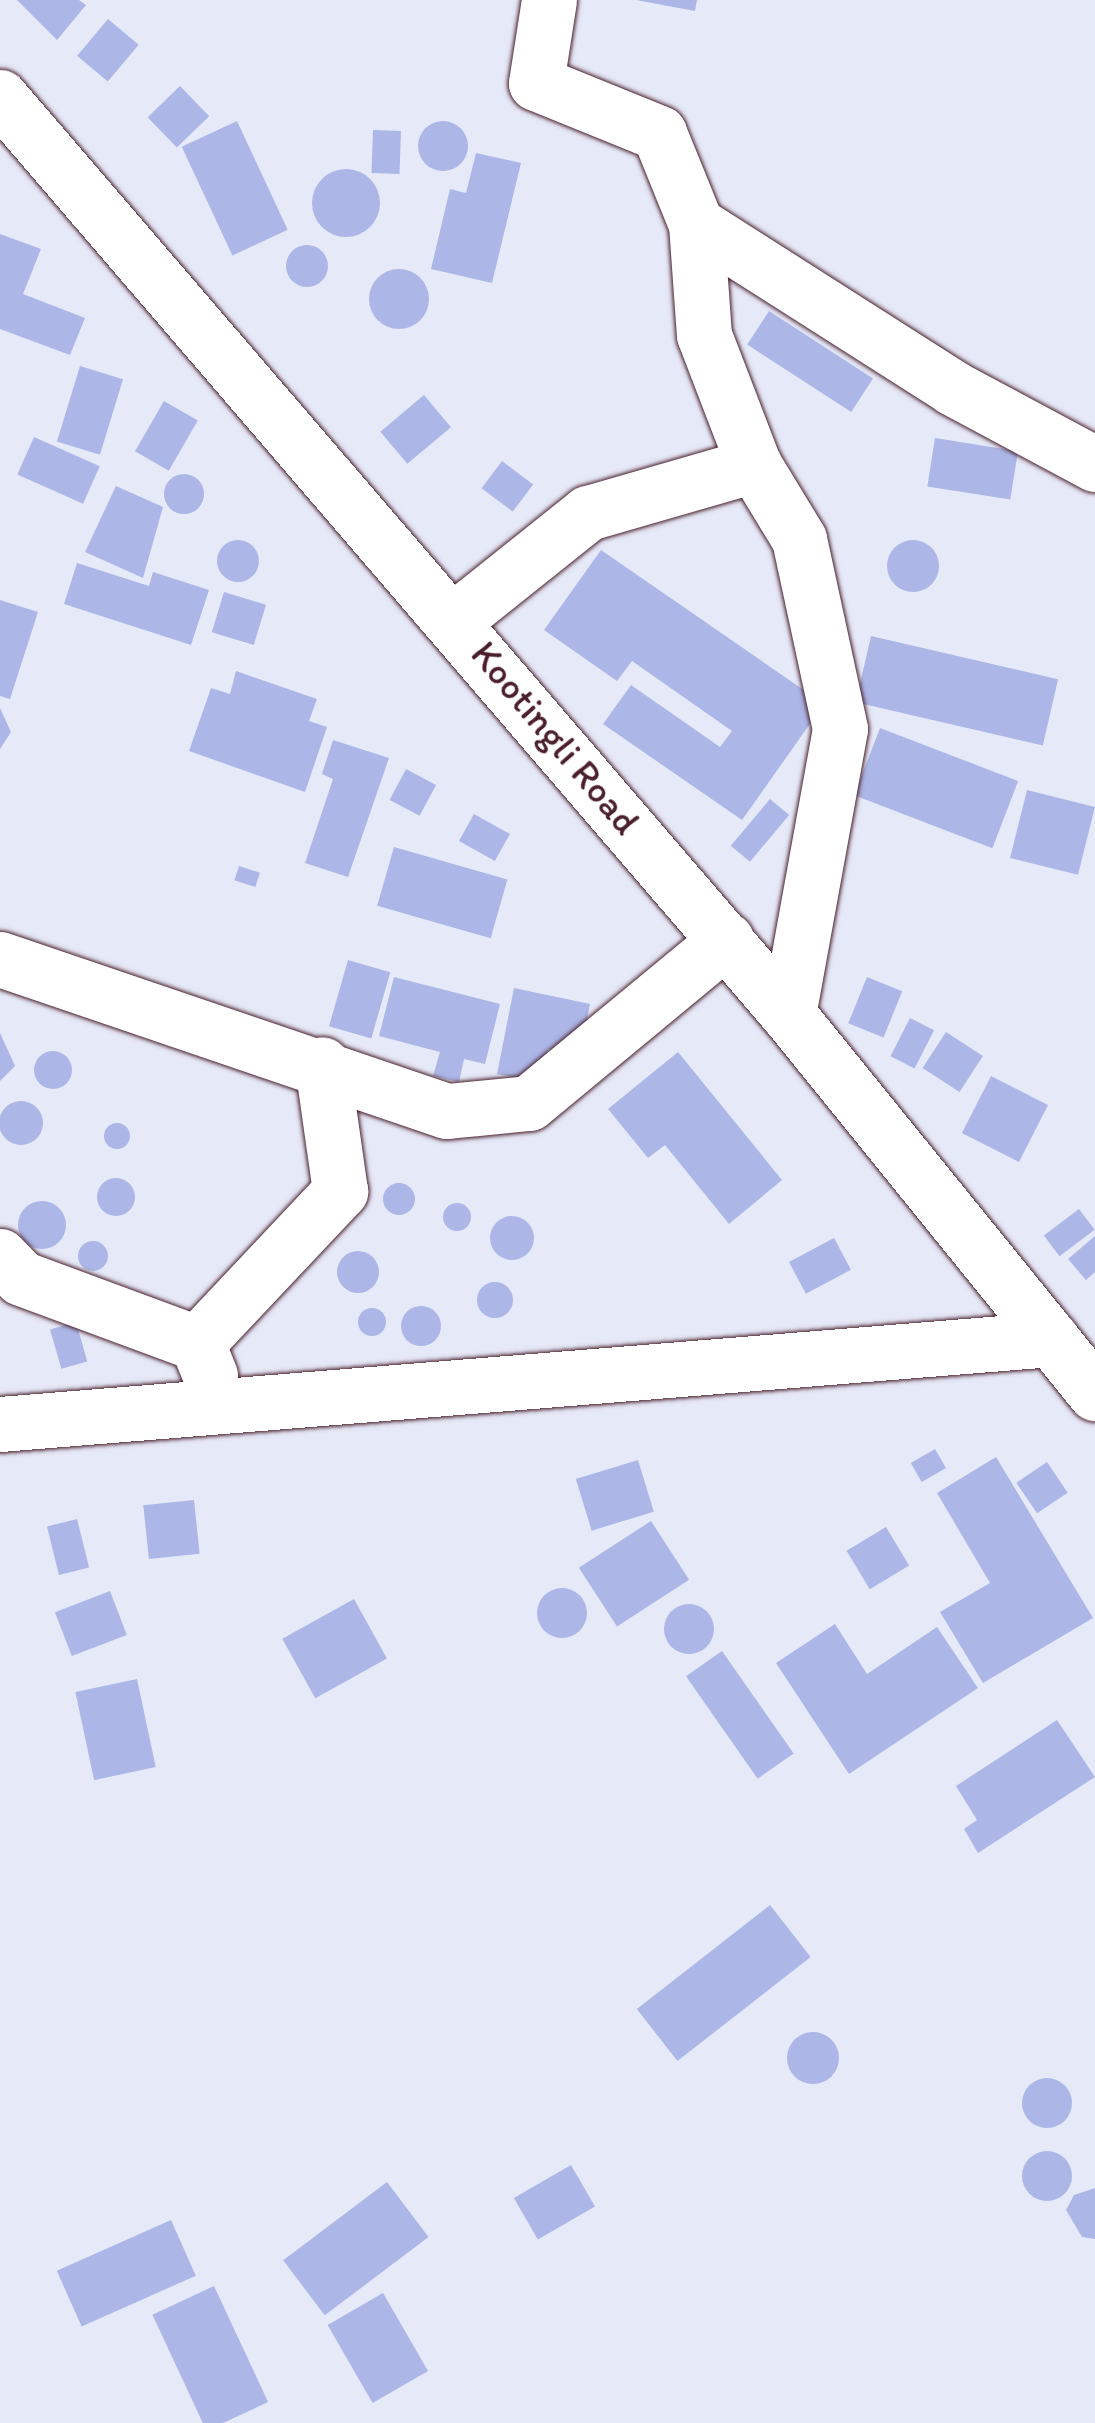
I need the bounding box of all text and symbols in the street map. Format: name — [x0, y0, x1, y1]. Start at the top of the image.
street label: Kootingli Road — [461, 632, 649, 844]

